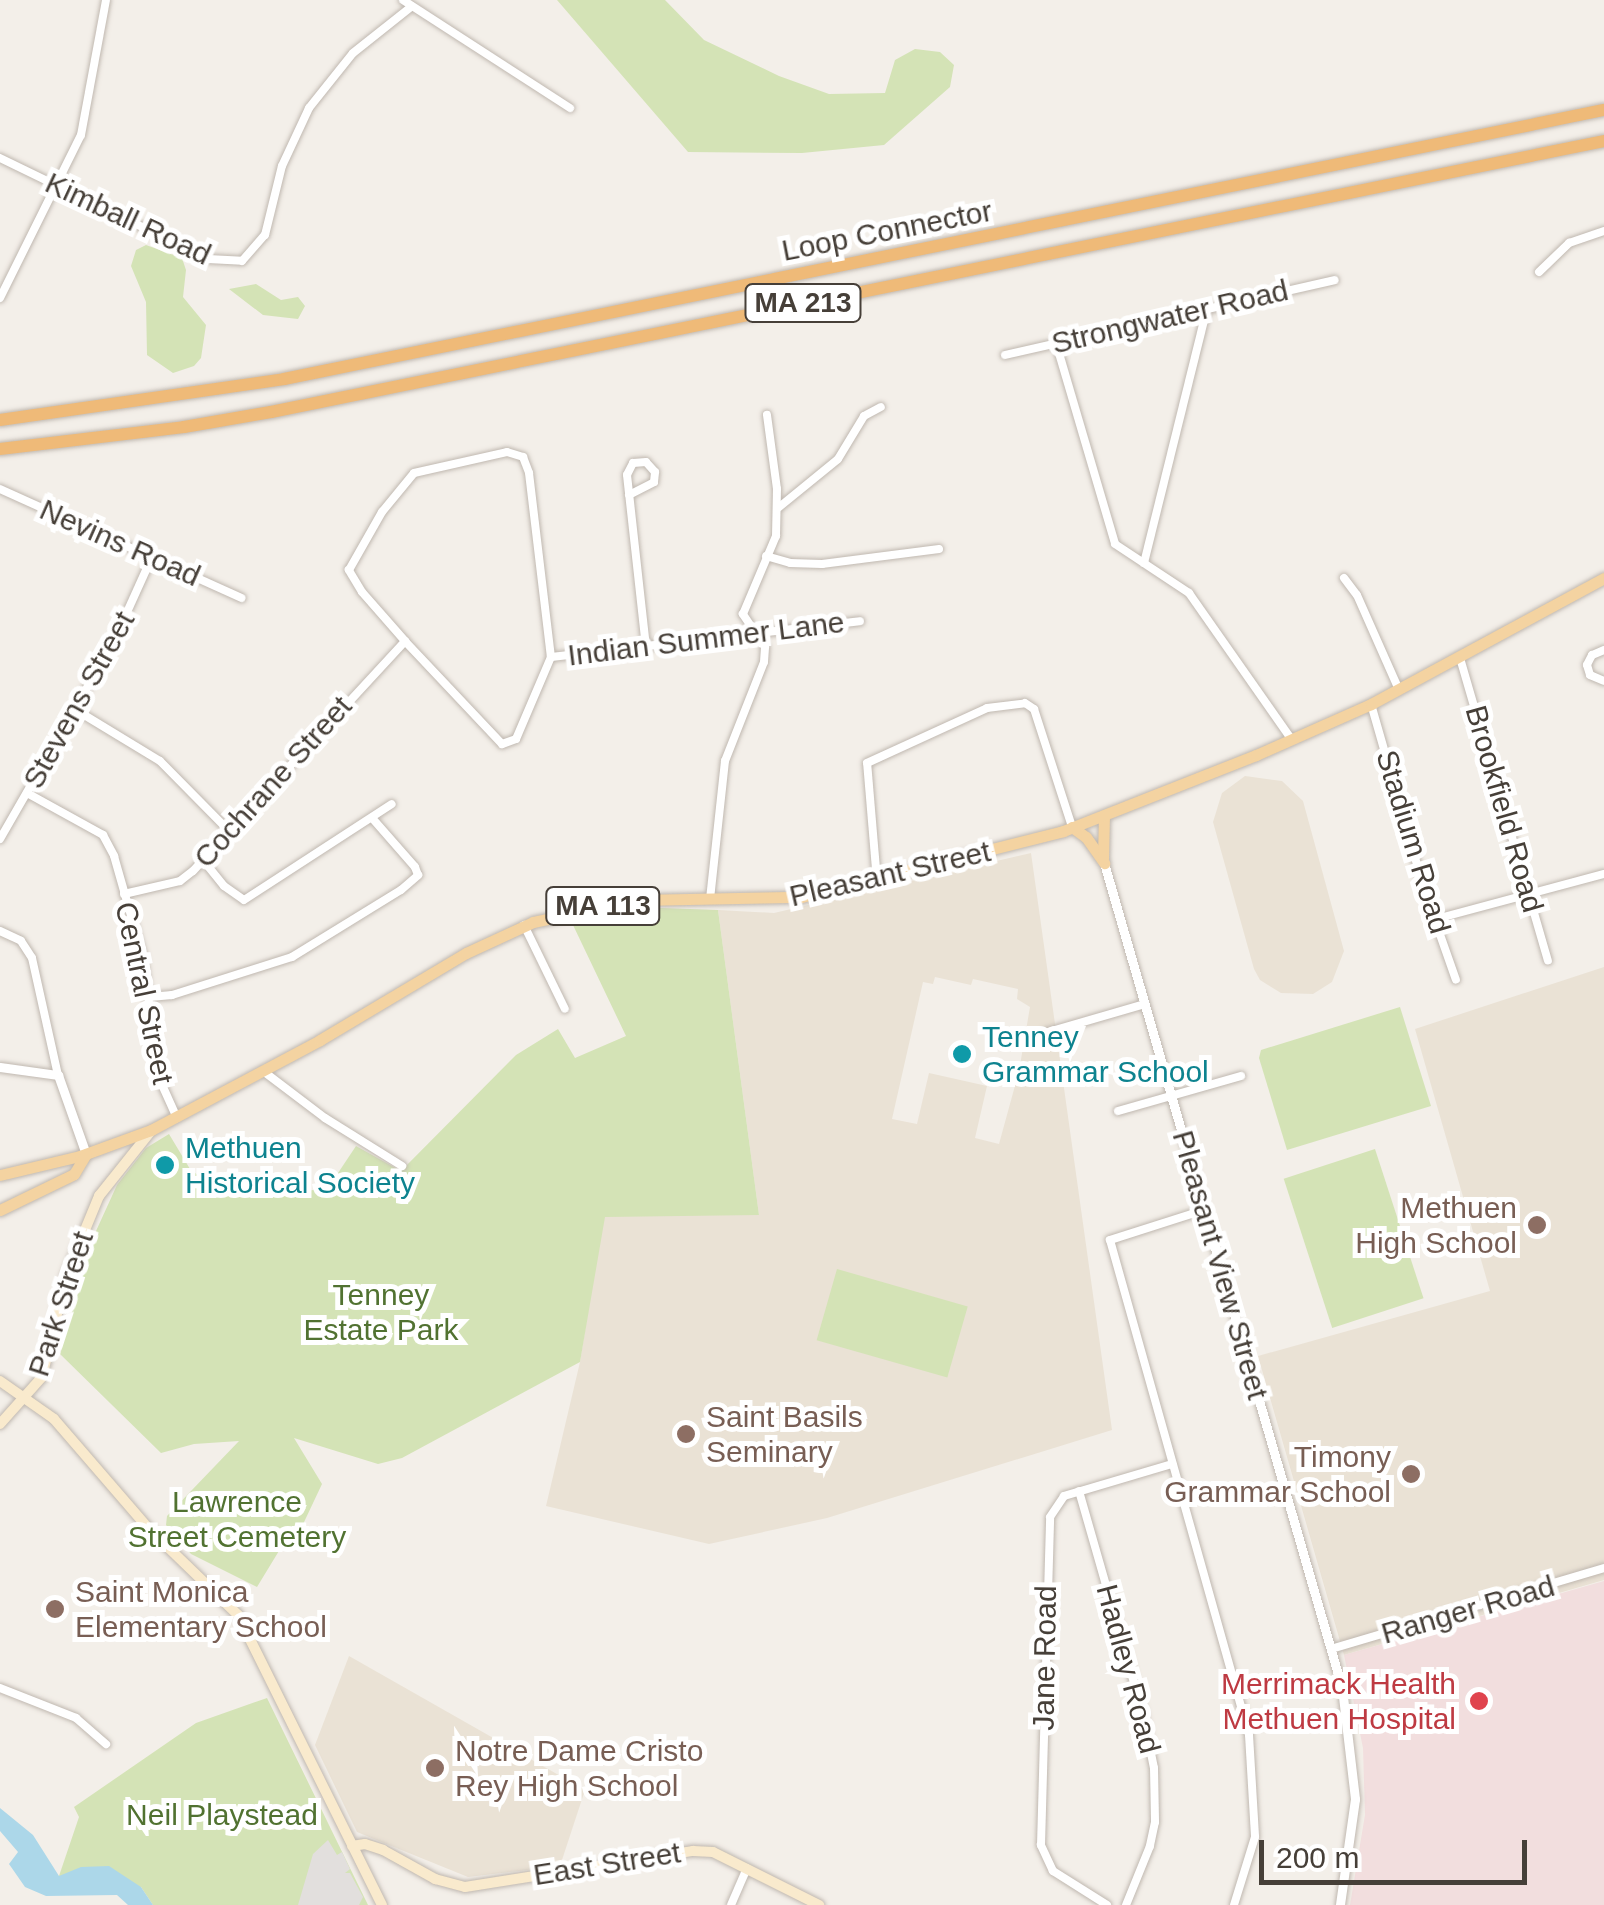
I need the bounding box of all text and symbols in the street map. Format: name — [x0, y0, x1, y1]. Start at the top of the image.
street label: Kimball Road — [40, 165, 216, 273]
street label: Loop Connector — [779, 193, 995, 269]
street label: Strongwater Road — [1048, 272, 1292, 362]
road number: MA 213 — [743, 280, 863, 326]
street label: Nevins Road — [34, 492, 206, 594]
street label: Indian Summer Lane — [566, 604, 846, 674]
street label: Stevens Street — [16, 605, 142, 795]
street label: Cochrane Street — [187, 689, 359, 875]
street label: Brookfield Road — [1457, 701, 1551, 917]
street label: Stadium Road — [1368, 746, 1458, 938]
street label: Pleasant Street — [786, 833, 994, 915]
road number: MA 113 — [543, 883, 663, 929]
street label: Central Street — [107, 899, 181, 1087]
place label: Tenney Grammar School — [982, 1019, 1209, 1090]
marker: Tenney Grammar School — [951, 1043, 973, 1065]
street label: Pleasant View Street — [1164, 1126, 1276, 1404]
place label: Methuen Historical Society — [185, 1130, 415, 1200]
marker: Methuen Historical Society — [154, 1154, 176, 1176]
place label: Methuen High School — [1355, 1190, 1517, 1260]
marker: Methuen High School — [1526, 1214, 1548, 1236]
street label: Park Street — [21, 1227, 101, 1381]
park label: Tenney Estate Park — [303, 1277, 459, 1348]
place label: Saint Basils Seminary — [706, 1399, 863, 1470]
marker: Saint Basils Seminary — [675, 1423, 697, 1445]
place label: Timony Grammar School — [1164, 1439, 1391, 1510]
marker: Timony Grammar School — [1400, 1463, 1422, 1485]
park label: Lawrence Street Cemetery — [128, 1484, 346, 1554]
street label: Ranger Road — [1377, 1568, 1559, 1652]
place label: Saint Monica Elementary School — [75, 1574, 327, 1644]
street label: Hadley Road — [1088, 1581, 1168, 1757]
street label: Jane Road — [1026, 1585, 1064, 1731]
marker: Saint Monica Elementary School — [44, 1598, 66, 1620]
place label: Merrimack Health Methuen Hospital — [1221, 1666, 1456, 1736]
marker: Merrimack Health Methuen Hospital — [1466, 1688, 1492, 1714]
place label: Notre Dame Cristo Rey High School — [455, 1733, 703, 1804]
marker: Notre Dame Cristo Rey High School — [424, 1757, 446, 1779]
park label: Neil Playstead — [126, 1797, 318, 1833]
scale bar — [1264, 1820, 1532, 1882]
street label: East Street — [531, 1835, 683, 1893]
text: 200 m — [1276, 1841, 1359, 1874]

